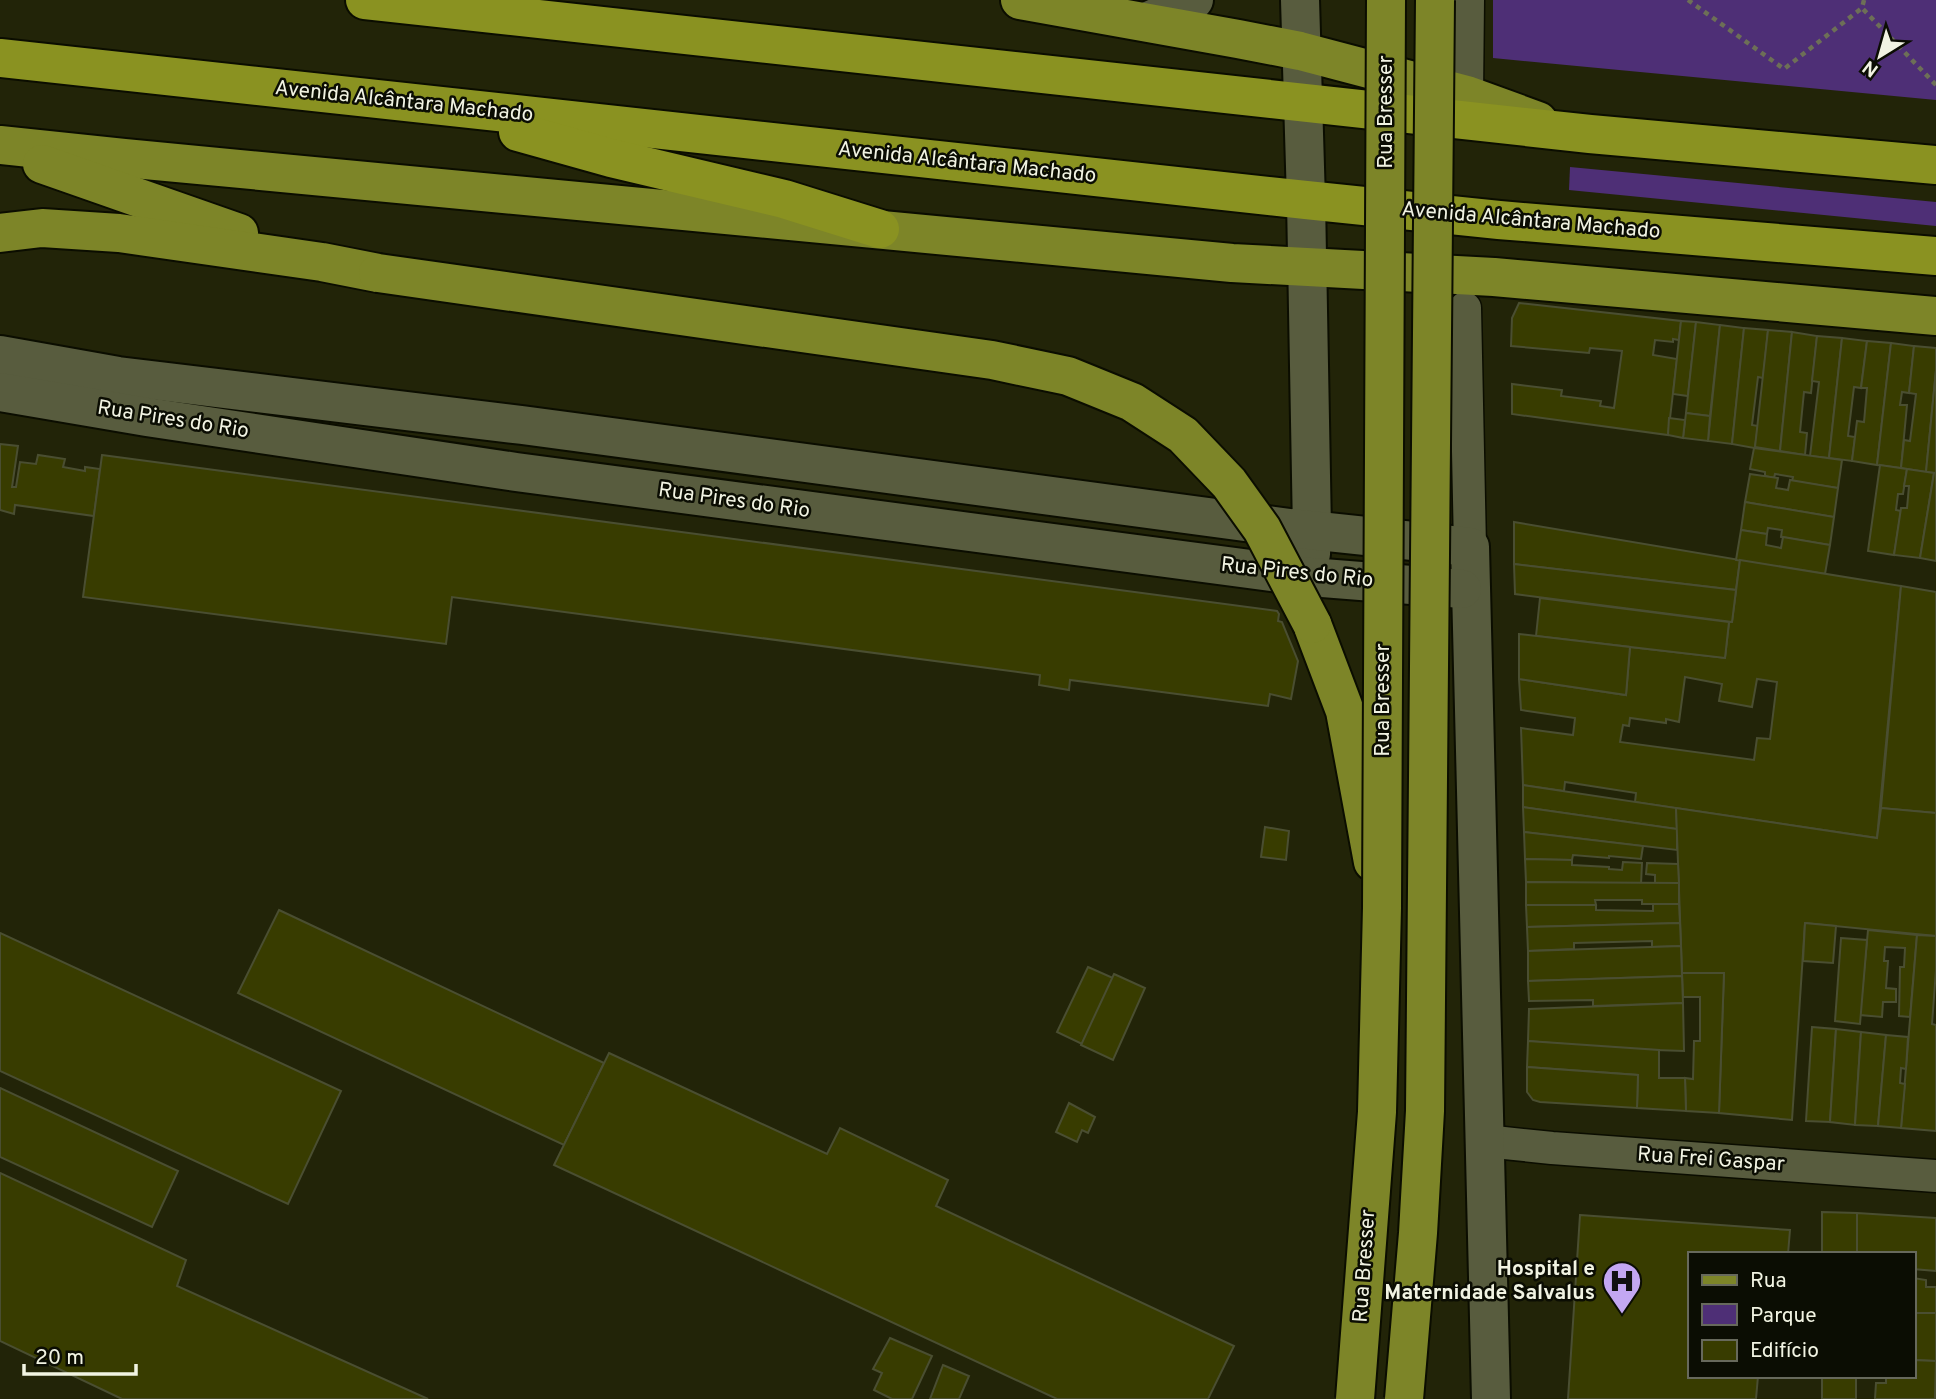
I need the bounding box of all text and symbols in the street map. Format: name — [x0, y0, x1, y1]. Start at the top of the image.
north arrow — [1845, 21, 1915, 91]
text: N — [1858, 54, 1884, 82]
street label: Rua Bresser — [1373, 55, 1400, 169]
street label: Avenida Alcântara Machado — [273, 75, 535, 129]
street label: Avenida Alcântara Machado — [836, 136, 1098, 190]
street label: Avenida Alcântara Machado — [1400, 196, 1662, 246]
street label: Rua Pires do Rio — [95, 395, 251, 445]
street label: Rua Pires do Rio — [656, 477, 812, 525]
street label: Rua Pires do Rio — [1219, 552, 1375, 594]
street label: Rua Bresser — [1370, 643, 1397, 757]
street label: Rua Frei Gaspar — [1636, 1141, 1786, 1179]
street label: Rua Bresser — [1348, 1209, 1382, 1323]
legend — [1688, 1252, 1915, 1378]
place label: Hospital e Maternidade Salvalus — [1384, 1256, 1595, 1307]
hospital icon: Hospital e Maternidade Salvalus — [1601, 1260, 1643, 1315]
text: Rua — [1750, 1268, 1787, 1295]
text: Parque — [1750, 1303, 1817, 1330]
scale bar — [24, 1332, 136, 1376]
text: Edifício — [1750, 1338, 1819, 1365]
text: 20 m — [35, 1345, 84, 1372]

